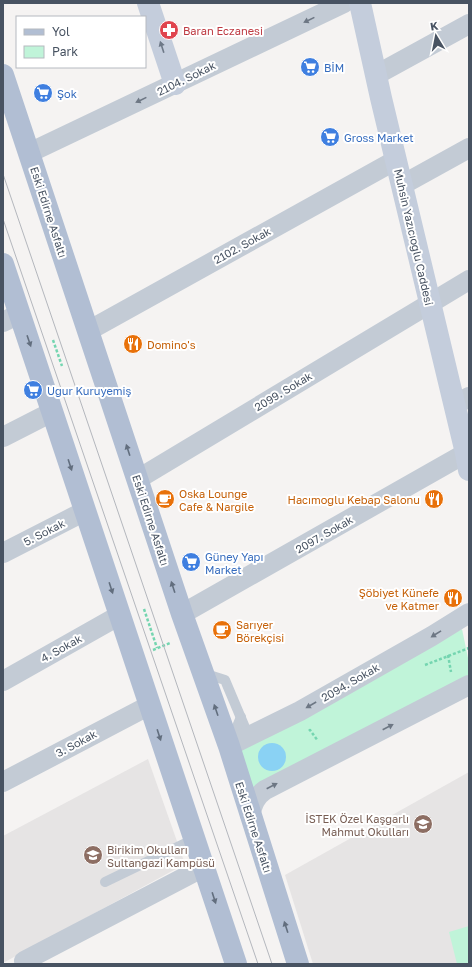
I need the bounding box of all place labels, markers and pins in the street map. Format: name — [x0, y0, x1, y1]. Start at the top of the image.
pharmacy icon: Baran Eczanesi — [158, 19, 180, 41]
place label: Baran Eczanesi — [183, 24, 263, 37]
supermarket icon: BİM — [299, 56, 321, 78]
place label: BİM — [324, 61, 344, 74]
supermarket icon: Şok — [32, 82, 54, 104]
place label: Şok — [57, 87, 77, 100]
supermarket icon: Gross Market — [319, 126, 341, 148]
place label: Gross Market — [344, 131, 414, 144]
restaurant icon: Domino's — [122, 333, 144, 355]
place label: Domino's — [147, 338, 196, 351]
supermarket icon: Uğur Kuruyemiş — [22, 379, 44, 401]
place label: Uğur Kuruyemiş — [47, 384, 131, 397]
place label: Oska Lounge Cafe & Nargile — [179, 487, 254, 513]
cafe icon: Oska Lounge Cafe & Nargile — [154, 488, 176, 510]
restaurant icon: Hacımoğlu Kebap Salonu — [423, 488, 445, 510]
place label: Hacımoğlu Kebap Salonu — [288, 493, 420, 506]
place label: Güney Yapı Market — [205, 550, 263, 576]
supermarket icon: Güney Yapı Market — [180, 551, 202, 573]
place label: Şöbiyet Künefe ve Katmer — [359, 586, 440, 612]
restaurant icon: Şöbiyet Künefe ve Katmer — [442, 587, 464, 609]
place label: Sarıyer Börekçisi — [236, 618, 284, 644]
cafe icon: Sarıyer Börekçisi — [211, 619, 233, 641]
place label: İSTEK Özel Kaşgarlı Mahmut Okulları — [305, 812, 409, 838]
school or university icon: İSTEK Özel Kaşgarlı Mahmut Okulları — [412, 813, 434, 835]
place label: Birikim Okulları Sultangazi Kampüsü — [107, 843, 215, 869]
school or university icon: Birikim Okulları Sultangazi Kampüsü — [82, 844, 104, 866]

